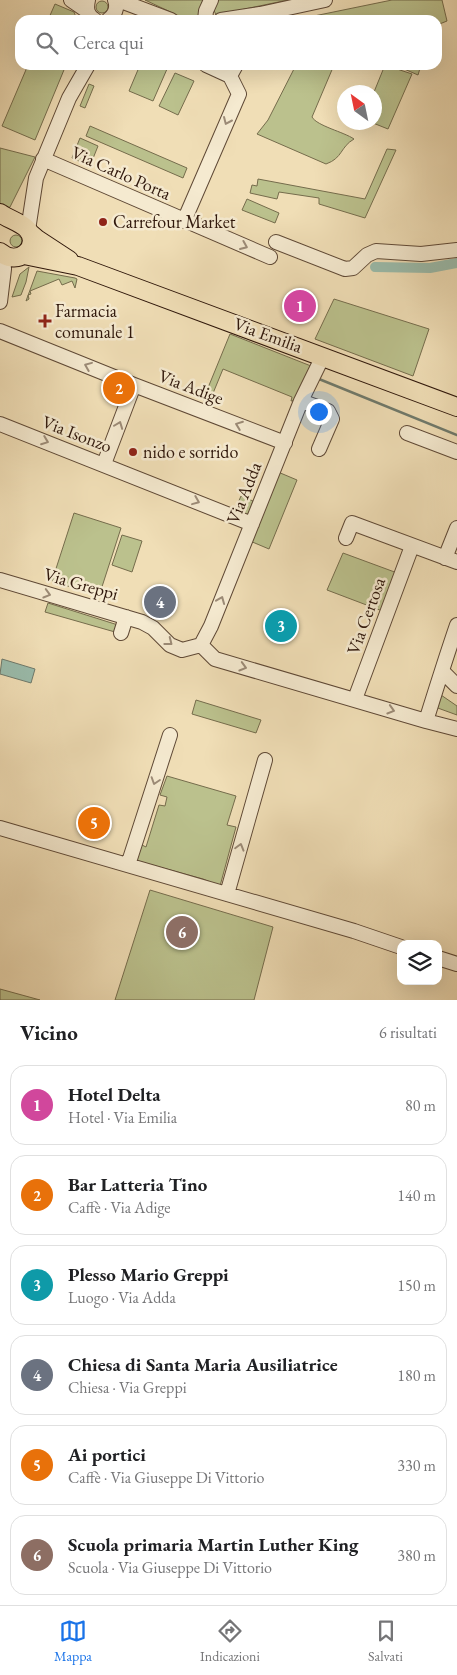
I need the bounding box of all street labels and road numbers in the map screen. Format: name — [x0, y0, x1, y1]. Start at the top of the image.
street label: Via Carlo Porta — [68, 140, 175, 205]
street label: Via Emilia — [231, 312, 306, 358]
street label: Via Adige — [155, 364, 227, 409]
street label: Via Isonzo — [39, 410, 115, 457]
street label: Via Adda — [221, 458, 267, 527]
street label: Via Greppi — [41, 562, 121, 605]
street label: Via Certosa — [341, 573, 390, 657]

